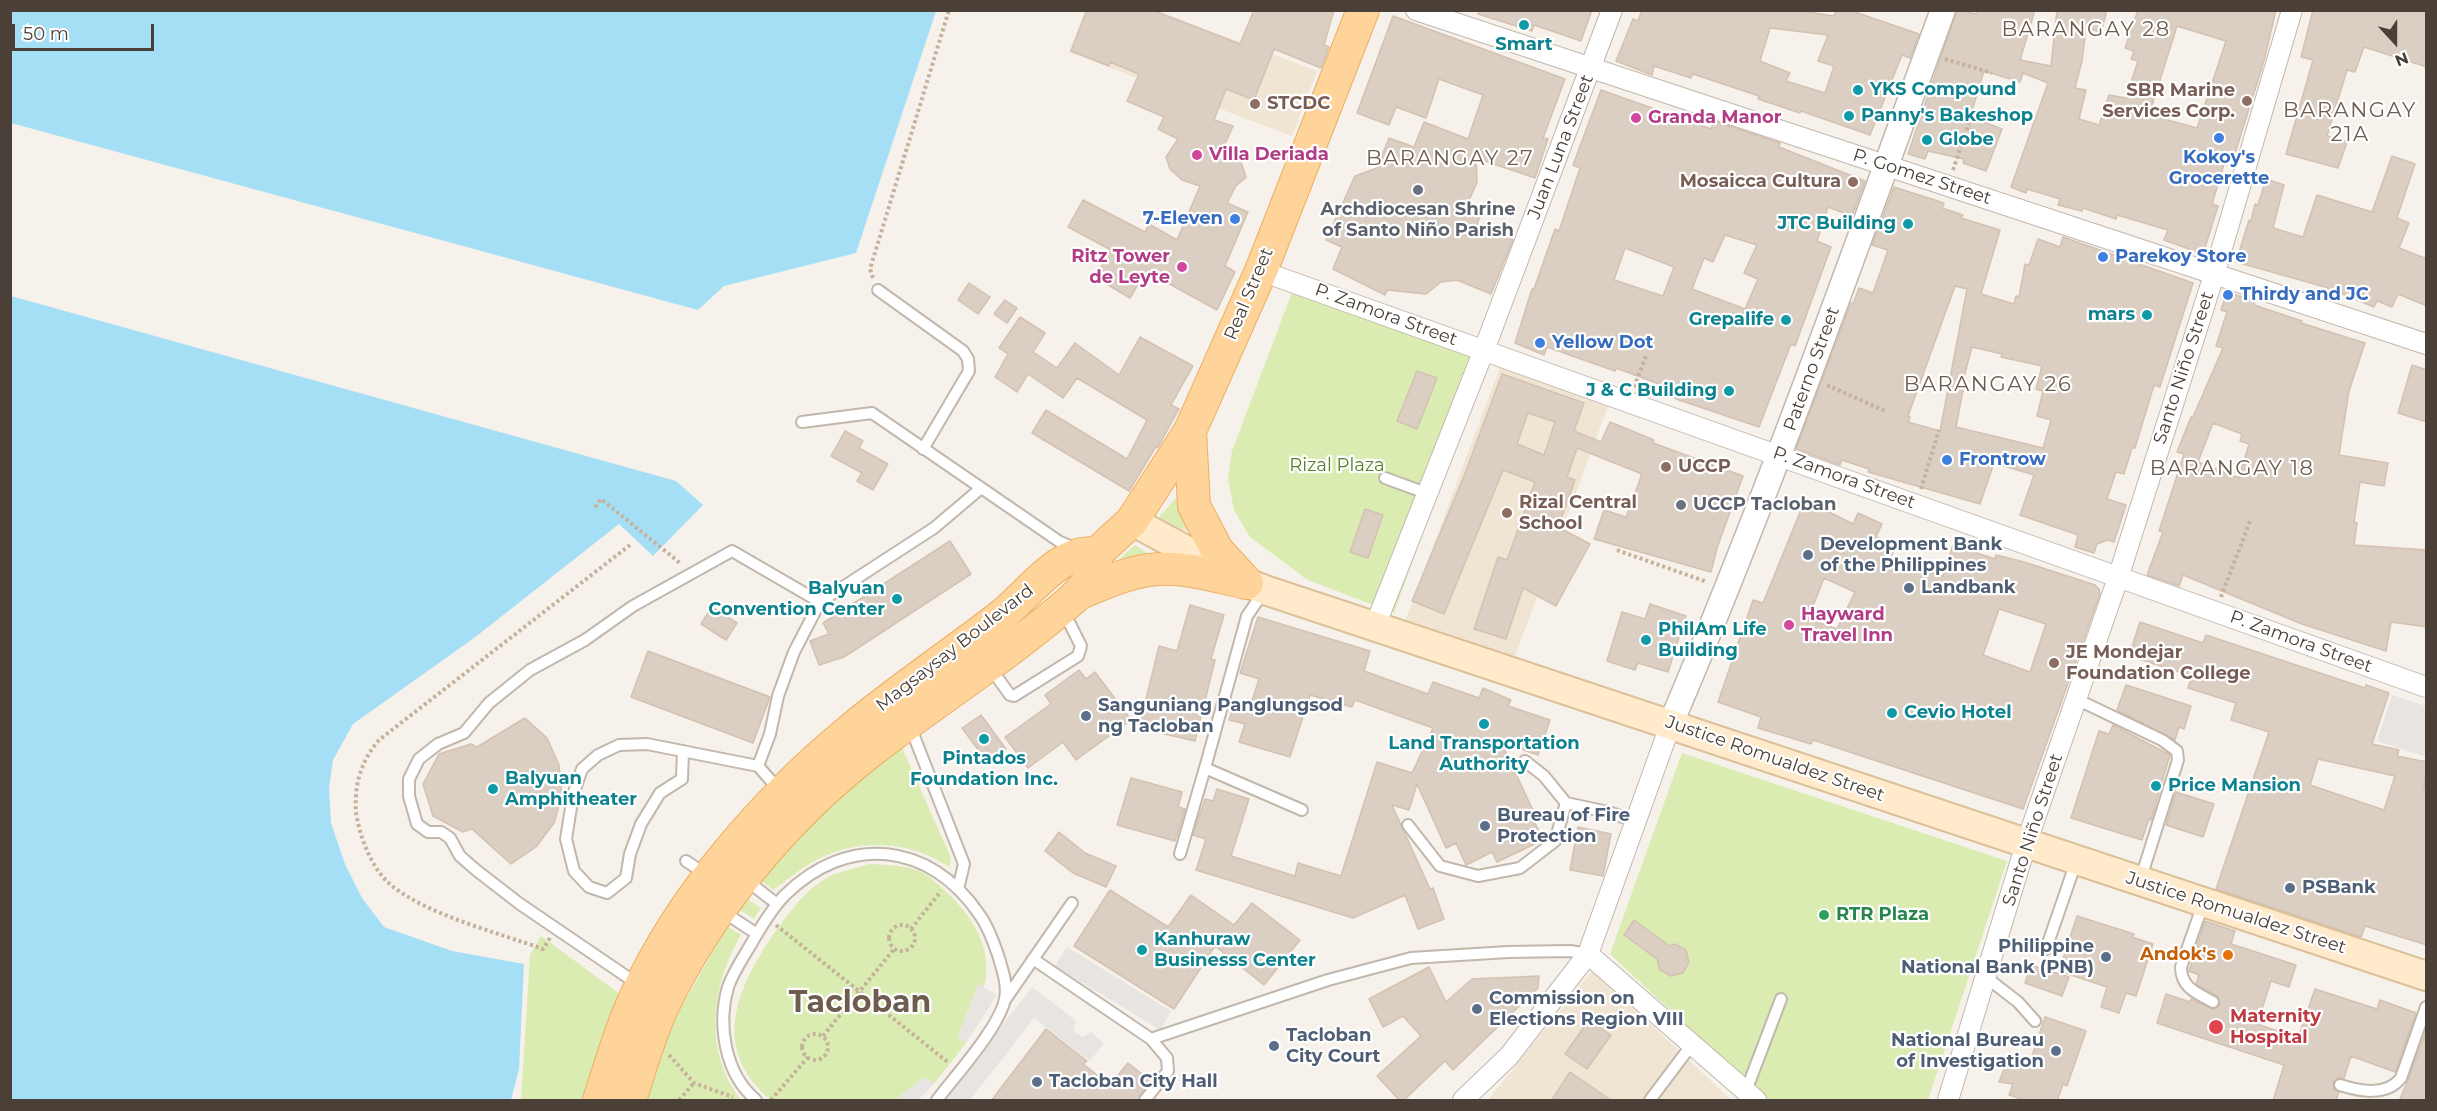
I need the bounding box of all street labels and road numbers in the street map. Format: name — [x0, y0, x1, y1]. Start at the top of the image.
street label: Juan Luna Street — [1523, 72, 1599, 222]
street label: P. Gomez Street — [1850, 144, 1994, 210]
street label: Real Street — [1220, 245, 1278, 343]
street label: P. Zamora Street — [1312, 279, 1460, 351]
street label: Santo Niño Street — [2149, 289, 2219, 447]
street label: Paterno Street — [1779, 304, 1845, 434]
street label: P. Zamora Street — [1770, 442, 1918, 514]
street label: Magsaysay Boulevard — [872, 580, 1038, 716]
street label: P. Zamora Street — [2227, 606, 2375, 678]
street label: Justice Romualdez Street — [1663, 711, 1887, 807]
street label: Santo Niño Street — [1998, 751, 2068, 909]
street label: Justice Romualdez Street — [2123, 867, 2349, 959]

